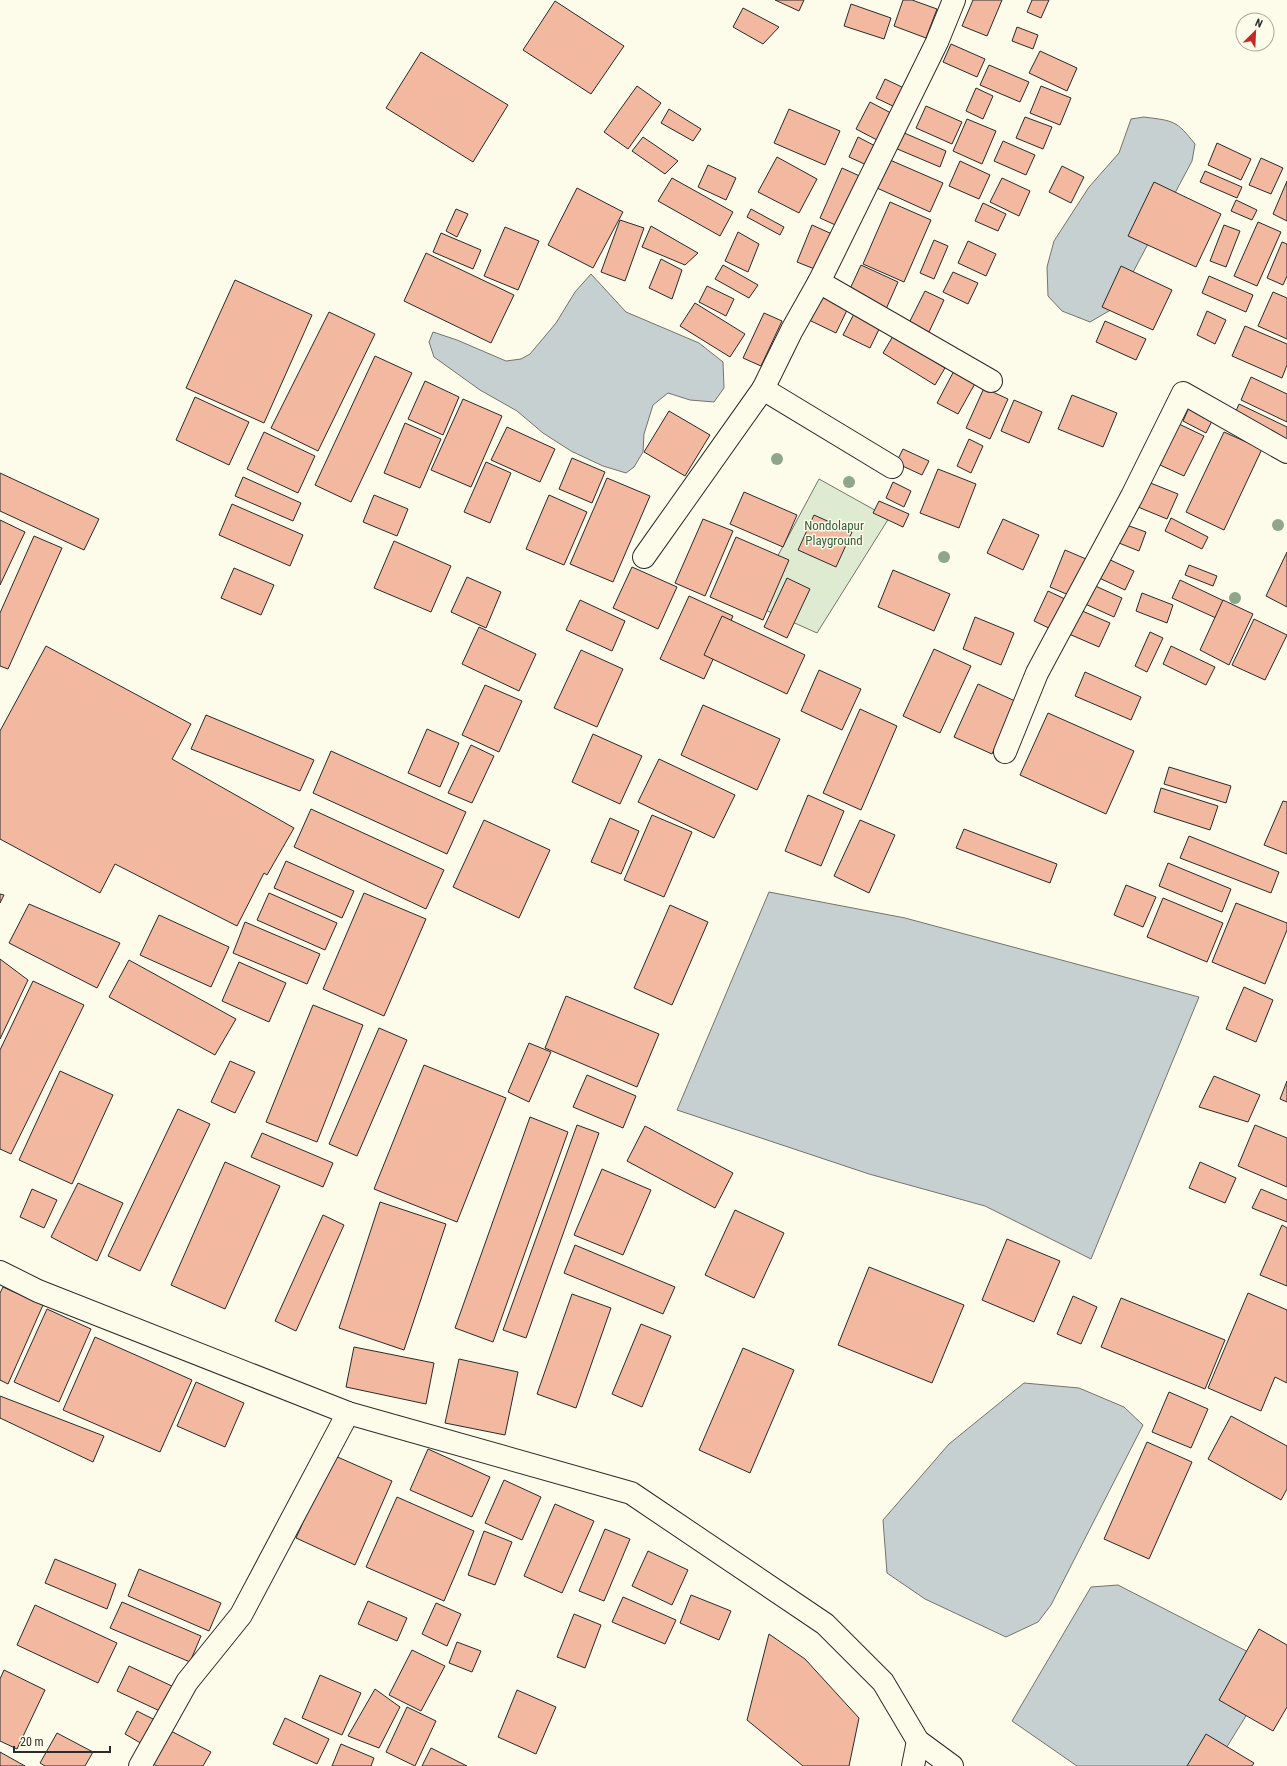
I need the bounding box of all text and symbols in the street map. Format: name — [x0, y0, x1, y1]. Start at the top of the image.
north arrow — [1235, 12, 1275, 52]
text: N — [1253, 16, 1265, 31]
park label: Nondolapur Playground — [804, 518, 864, 548]
scale bar — [14, 1728, 110, 1754]
text: 20 m — [20, 1735, 44, 1749]

